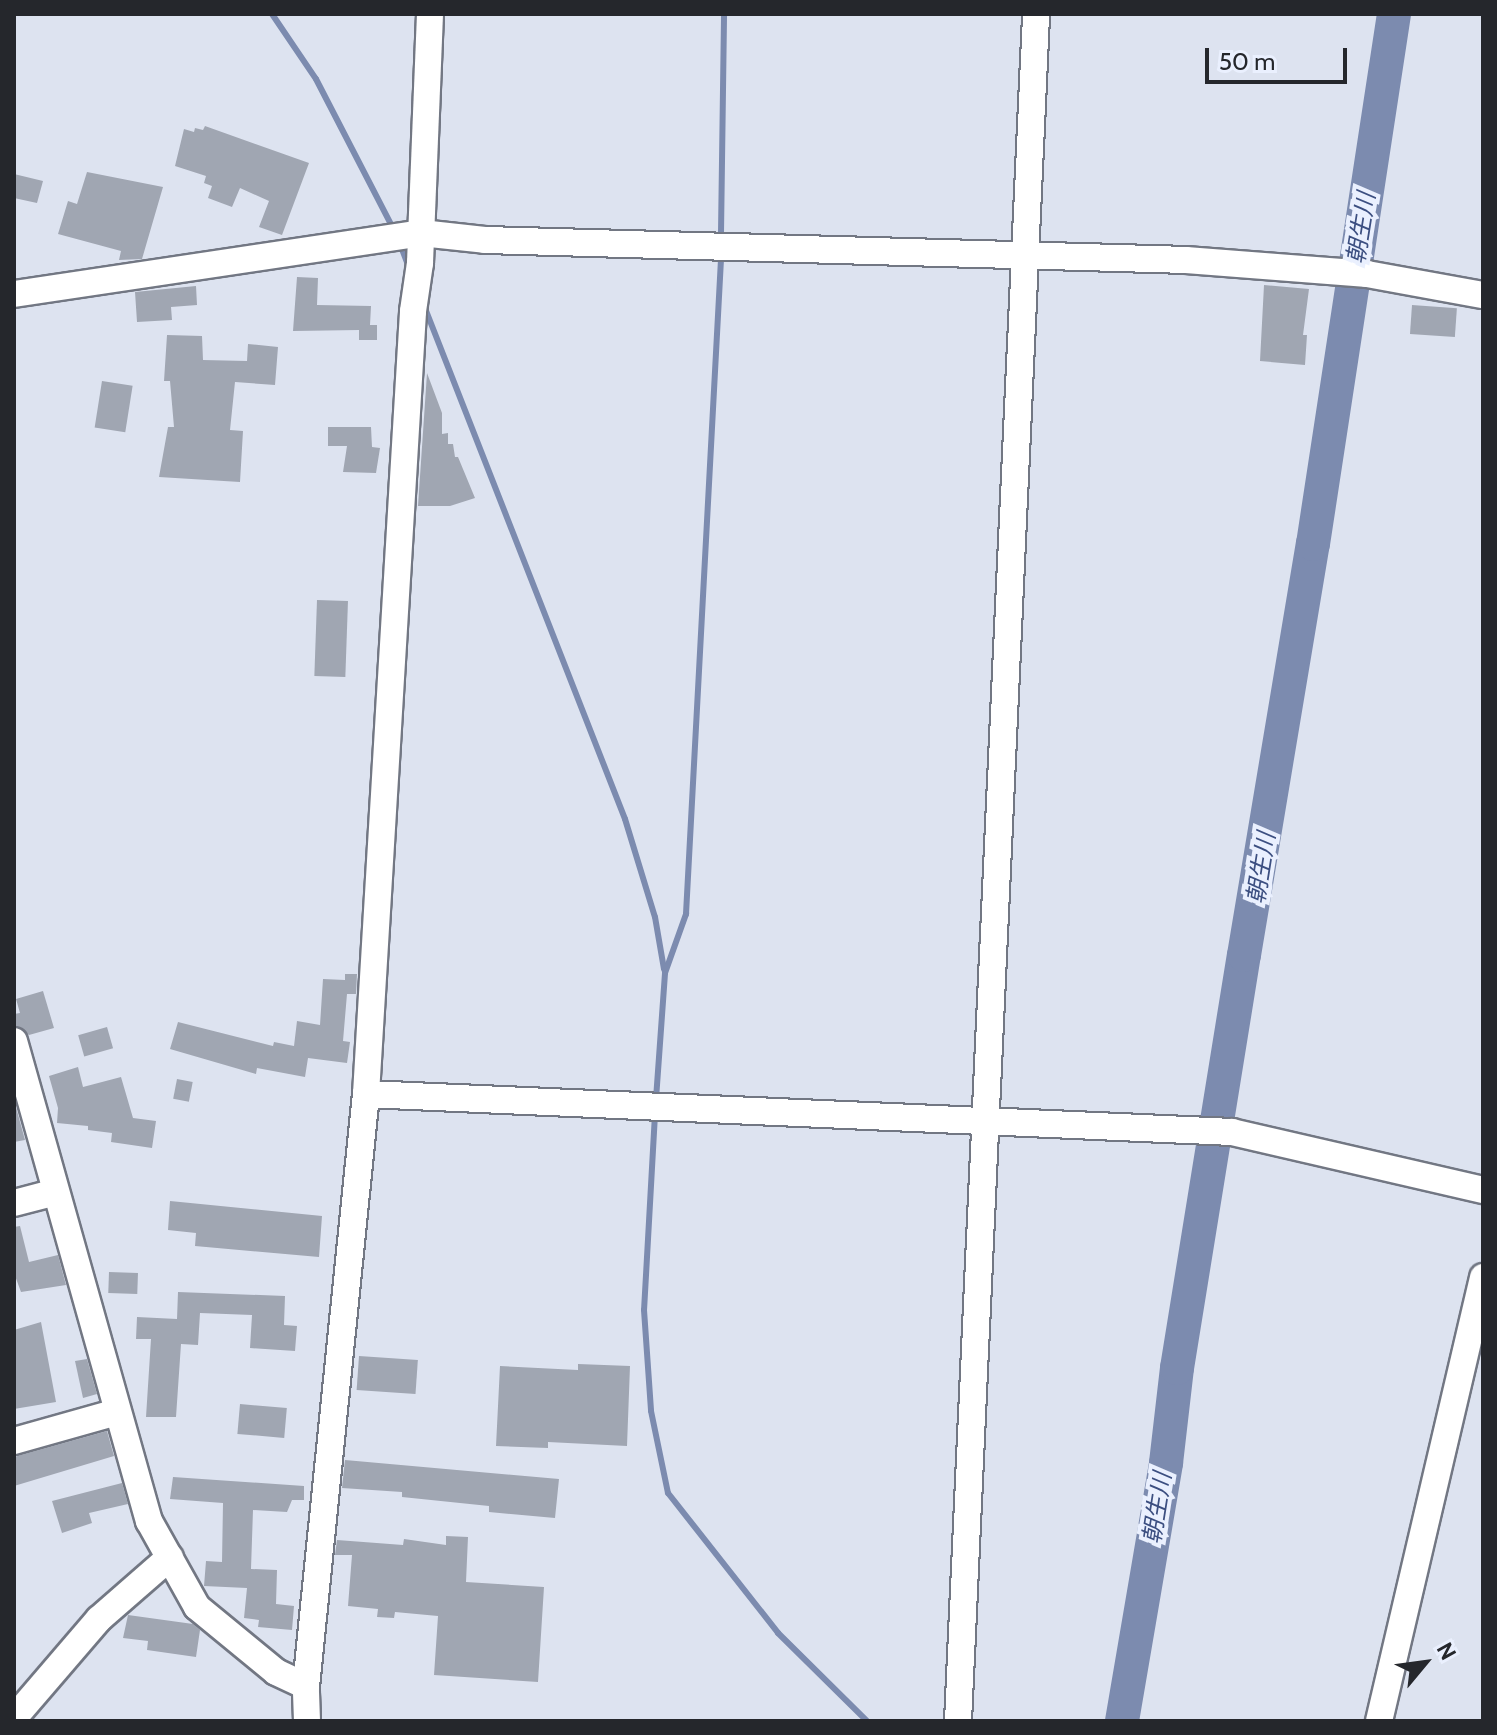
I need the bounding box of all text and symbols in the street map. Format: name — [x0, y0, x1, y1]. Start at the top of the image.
scale bar — [1209, 32, 1351, 82]
text: 50 m — [1219, 47, 1275, 76]
water label: 朝生川 — [1341, 190, 1381, 266]
water label: 朝生川 — [1241, 830, 1281, 906]
water label: 朝生川 — [1137, 1470, 1177, 1546]
north arrow — [1385, 1623, 1465, 1703]
text: N — [1431, 1638, 1462, 1664]

